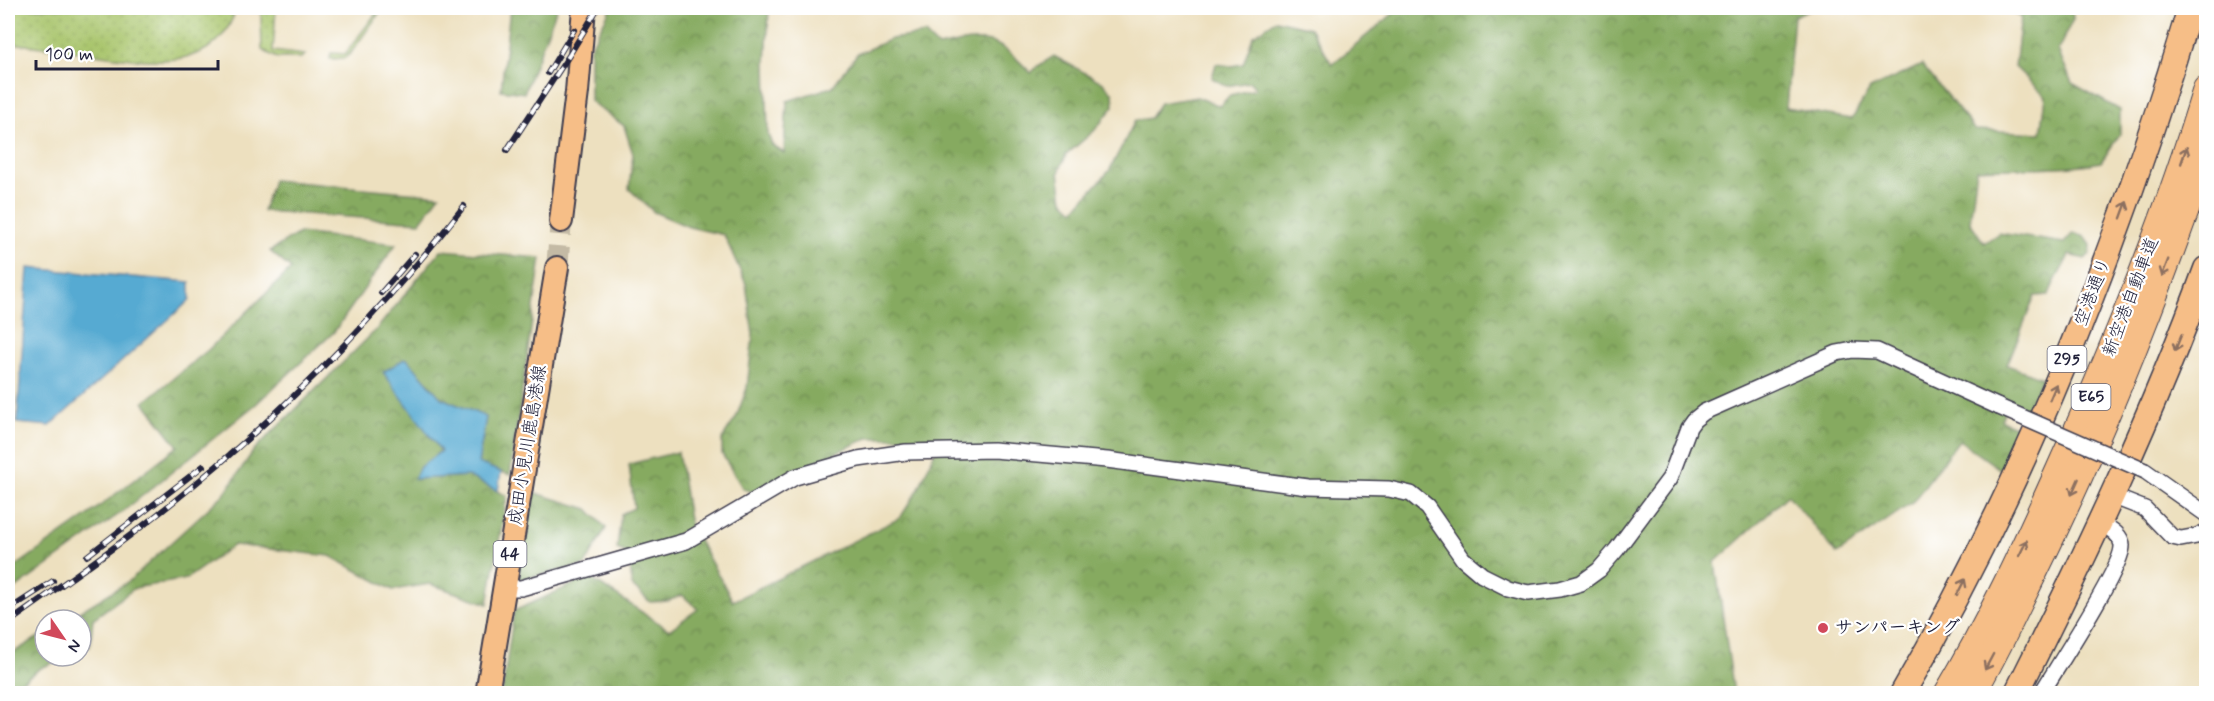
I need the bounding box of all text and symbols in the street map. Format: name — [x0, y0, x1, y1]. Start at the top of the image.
scale bar — [36, 33, 218, 71]
text: 100 m — [45, 43, 93, 67]
one-way arrow — [2180, 146, 2191, 165]
one-way arrow — [2119, 201, 2130, 220]
street label: 新空港自動車道 — [2097, 234, 2165, 360]
street label: 空港通り — [2069, 254, 2117, 330]
one-way arrow — [2159, 258, 2170, 276]
one-way arrow — [2172, 333, 2183, 351]
road number: 295 — [2048, 346, 2086, 372]
street label: 成田小見川鹿島港線 — [503, 363, 553, 527]
one-way arrow — [2048, 383, 2059, 401]
road number: E65 — [2072, 384, 2110, 410]
one-way arrow — [2069, 477, 2080, 495]
one-way arrow — [2017, 540, 2029, 558]
road number: 44 — [494, 541, 526, 567]
one-way arrow — [1955, 578, 1967, 596]
north arrow — [33, 608, 93, 668]
place label: サンパーキング — [1835, 616, 1960, 640]
marker: サンパーキング — [1816, 621, 1830, 635]
text: N — [62, 635, 86, 656]
one-way arrow — [1983, 652, 1994, 670]

